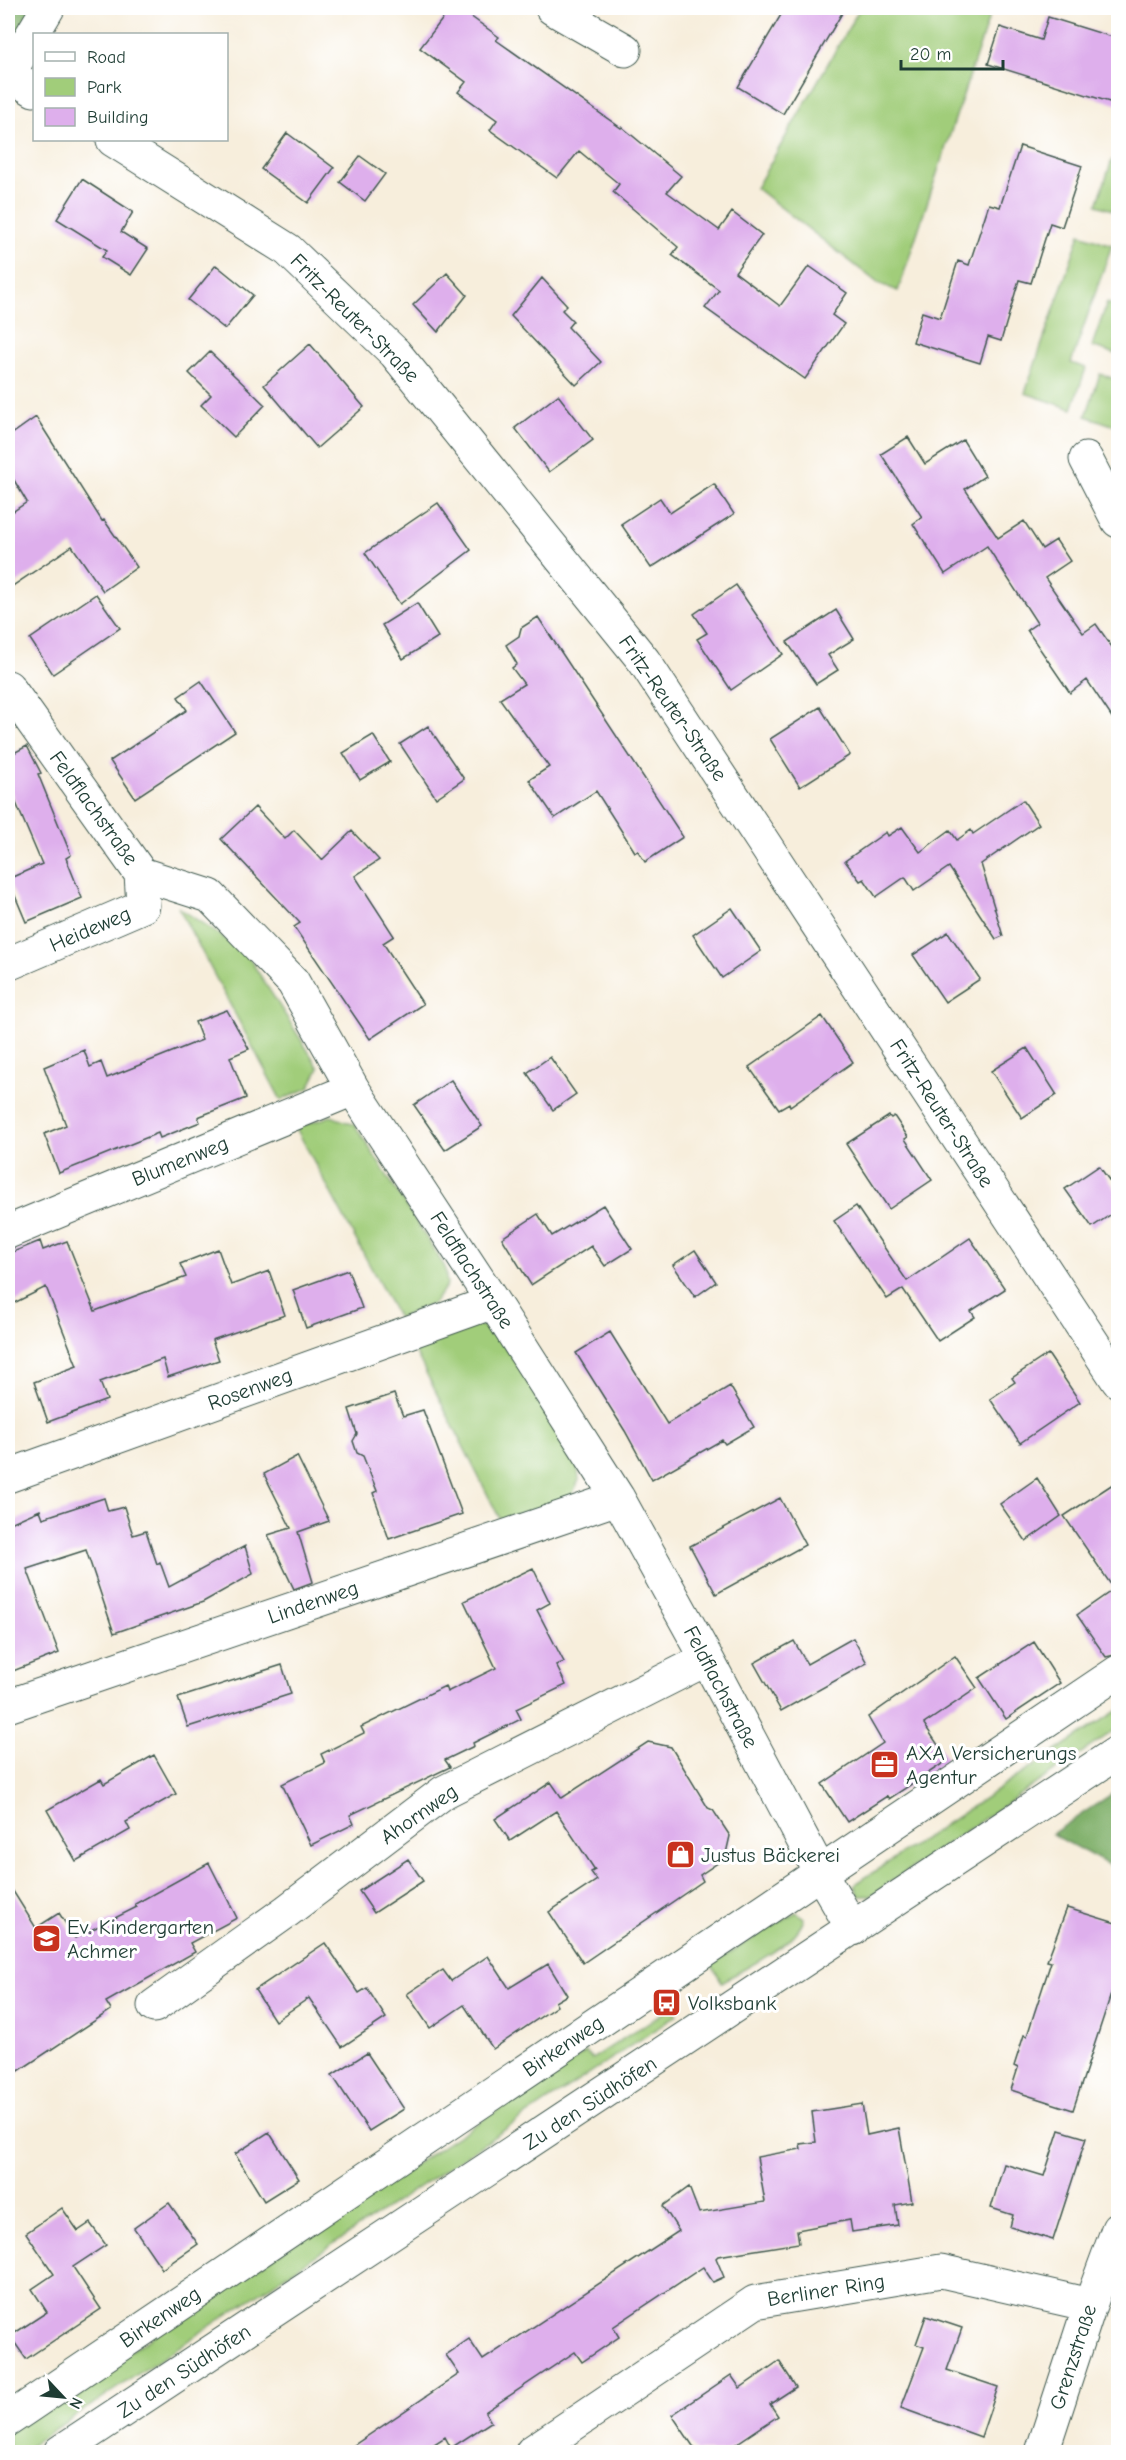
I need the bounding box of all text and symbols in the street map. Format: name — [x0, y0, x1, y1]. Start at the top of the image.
legend — [33, 33, 228, 141]
scale bar — [901, 33, 1003, 71]
text: 20 m — [910, 44, 951, 65]
text: Road — [87, 47, 126, 68]
text: Park — [87, 77, 122, 98]
text: Building — [87, 107, 149, 128]
street label: Fritz-Reuter-Straße — [286, 249, 424, 387]
street label: Fritz-Reuter-Straße — [614, 631, 732, 785]
street label: Feldflachstraße — [45, 746, 143, 870]
street label: Heideweg — [46, 901, 134, 957]
street label: Fritz-Reuter-Straße — [885, 1034, 999, 1192]
street label: Blumenweg — [128, 1131, 232, 1191]
street label: Feldflachstraße — [425, 1207, 519, 1333]
street label: Rosenweg — [205, 1363, 295, 1415]
street label: Lindenweg — [265, 1575, 361, 1629]
street label: Feldflachstraße — [679, 1622, 763, 1752]
place label: AXA Versicherungs Agentur — [906, 1741, 1077, 1789]
office icon: AXA Versicherungs Agentur — [869, 1749, 901, 1781]
street label: Ahornweg — [376, 1779, 462, 1849]
shop icon: Justus Bäckerei — [664, 1839, 696, 1871]
place label: Justus Bäckerei — [701, 1843, 840, 1867]
place label: Ev. Kindergarten Achmer — [67, 1915, 214, 1963]
school or university icon: Ev. Kindergarten Achmer — [30, 1923, 62, 1955]
bus stop icon: Volksbank — [651, 1987, 683, 2019]
place label: Volksbank — [688, 1991, 776, 2015]
street label: Birkenweg — [518, 2010, 608, 2082]
street label: Zu den Südhöfen — [519, 2051, 661, 2155]
street label: Berliner Ring — [765, 2269, 887, 2311]
street label: Birkenweg — [115, 2281, 205, 2353]
street label: Grenzstraße — [1045, 2301, 1101, 2413]
street label: Zu den Südhöfen — [113, 2319, 255, 2423]
north arrow — [33, 2367, 93, 2427]
text: N — [65, 2395, 86, 2412]

